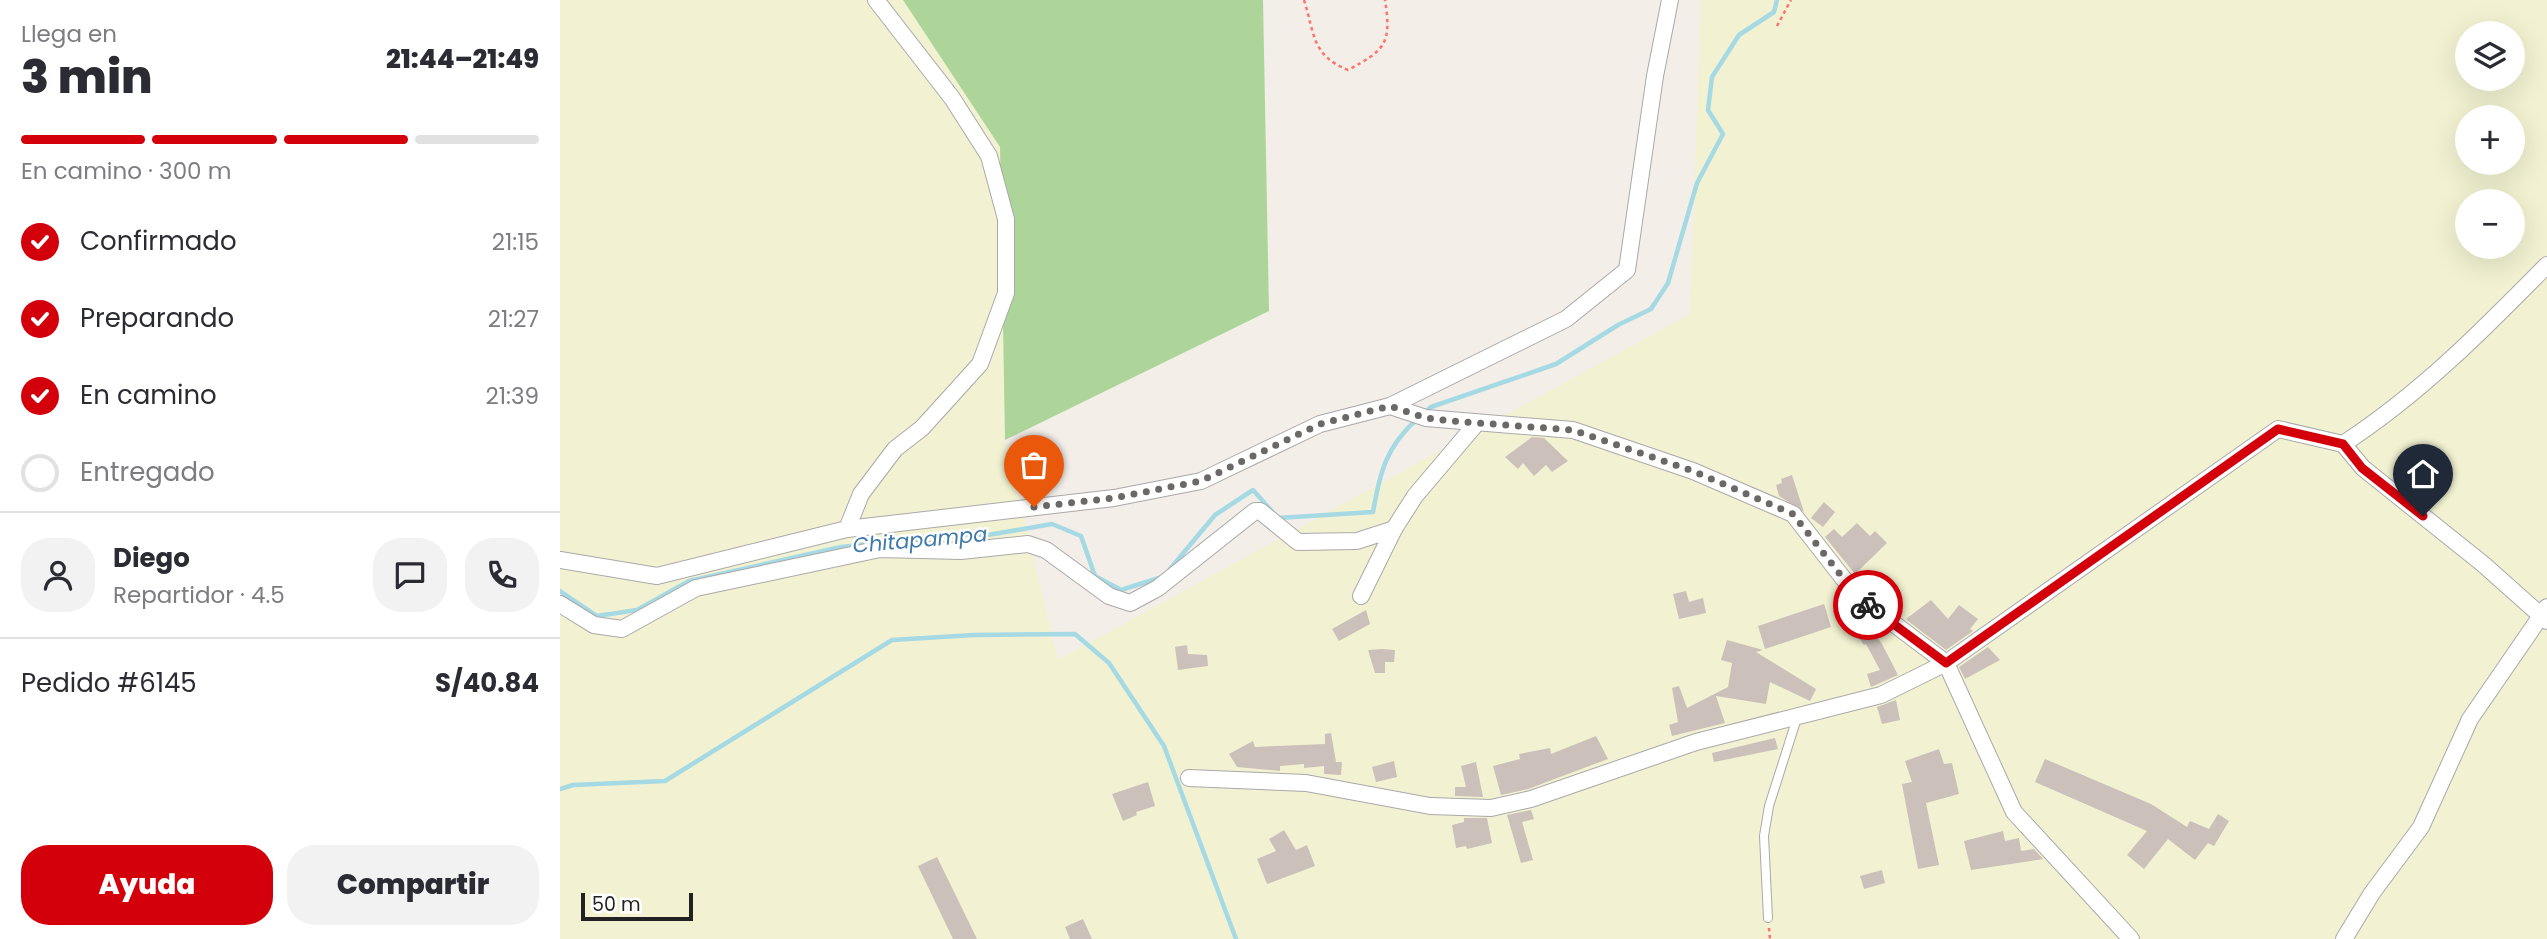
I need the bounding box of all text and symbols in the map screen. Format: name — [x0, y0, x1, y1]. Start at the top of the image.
text: Llega en — [21, 18, 117, 50]
map controls — [2455, 21, 2525, 259]
button: layers — [2455, 21, 2525, 91]
text: 21:44–21:49 — [386, 41, 539, 77]
text: 3 min — [21, 45, 153, 109]
button: + — [2455, 105, 2525, 175]
text: En camino · 300 m — [21, 155, 231, 187]
button: − — [2455, 189, 2525, 259]
icon: check — [21, 223, 59, 261]
text: Confirmado — [80, 223, 237, 259]
text: 21:15 — [492, 226, 539, 258]
icon: check — [21, 300, 59, 338]
text: Preparando — [80, 300, 234, 336]
text: 21:27 — [488, 303, 539, 335]
icon: check — [21, 377, 59, 415]
text: En camino — [80, 377, 217, 413]
text: 21:39 — [485, 380, 539, 412]
pin — [1004, 435, 1064, 507]
pin — [2393, 444, 2453, 516]
icon: bag — [1015, 446, 1053, 484]
text: Entregado — [80, 454, 215, 490]
icon: home — [2404, 455, 2442, 493]
water label: Chitapampa — [851, 519, 989, 560]
button: person — [21, 538, 95, 612]
button: chat — [373, 538, 447, 612]
button: phone — [465, 538, 539, 612]
text: Diego — [113, 540, 190, 576]
courier — [1833, 570, 1903, 640]
text: Repartidor · 4.5 — [113, 579, 285, 611]
icon: bike — [1849, 586, 1887, 624]
text: Pedido #6145 — [21, 665, 197, 701]
text: S/40.84 — [435, 665, 539, 701]
button: Ayuda — [21, 845, 273, 925]
button: Compartir — [287, 845, 539, 925]
scale bar — [581, 890, 693, 922]
text: 50 m — [592, 891, 641, 918]

